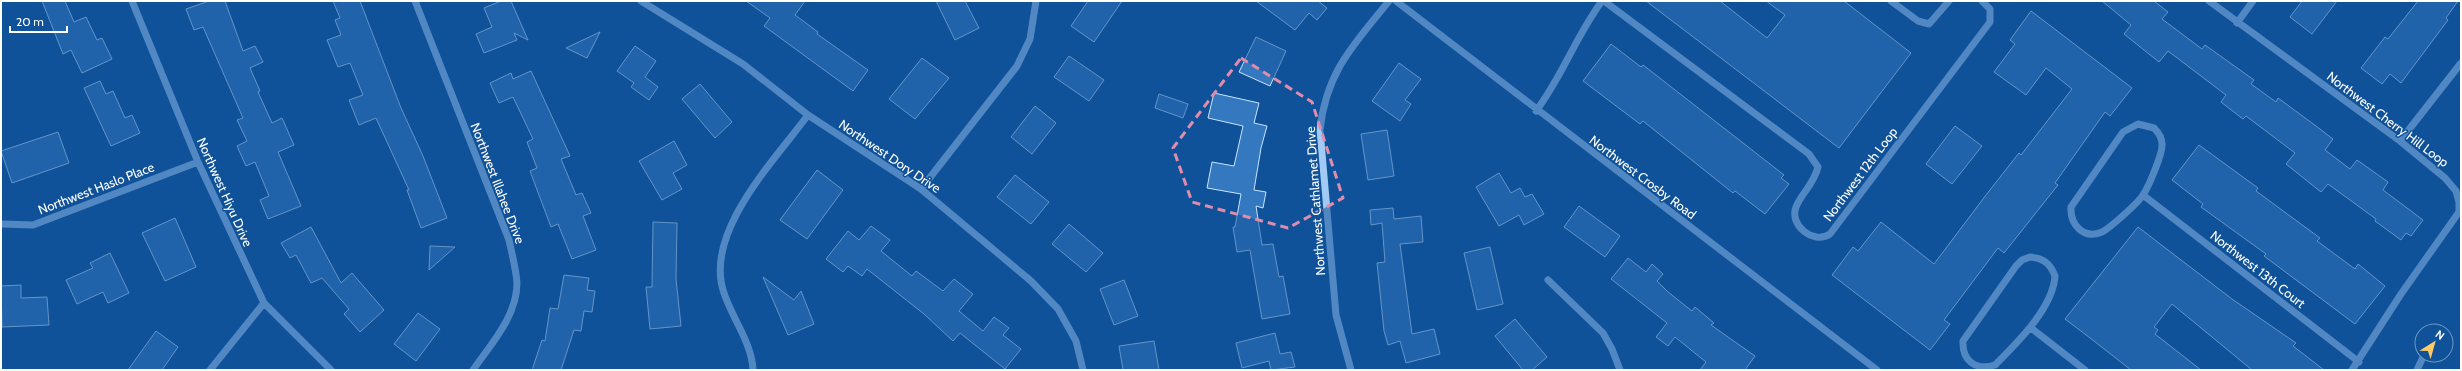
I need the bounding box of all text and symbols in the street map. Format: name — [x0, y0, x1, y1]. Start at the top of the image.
scale bar — [10, 8, 67, 34]
text: 20 m — [16, 14, 44, 29]
street label: Northwest Cherry Hill Loop — [2324, 68, 2452, 170]
street label: Northwest Dory Drive — [836, 116, 944, 196]
street label: Northwest Illahee Drive — [468, 120, 529, 246]
street label: Northwest 12th Loop — [1819, 124, 1901, 224]
street label: Northwest Cathlamet Drive — [1302, 125, 1328, 276]
street label: Northwest Crosby Road — [1587, 132, 1699, 222]
street label: Northwest Hiyu Drive — [194, 135, 256, 249]
street label: Northwest Haslo Place — [36, 158, 157, 218]
street label: Northwest 13th Court — [2207, 227, 2309, 311]
north arrow — [2414, 323, 2454, 363]
text: N — [2433, 327, 2447, 343]

